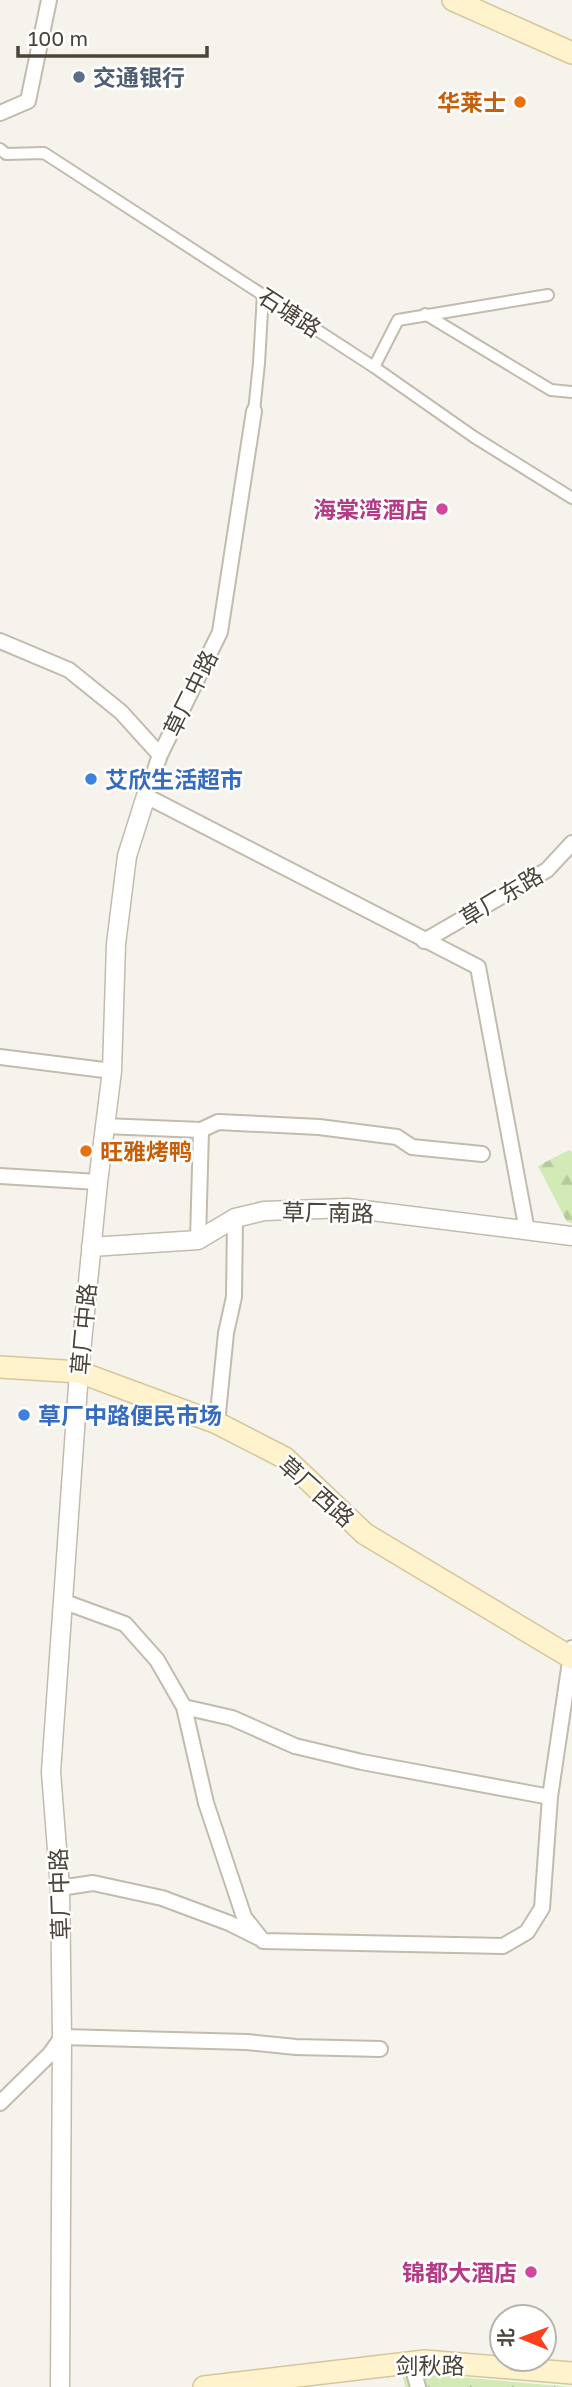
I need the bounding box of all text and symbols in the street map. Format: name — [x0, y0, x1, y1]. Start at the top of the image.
scale bar — [18, 14, 206, 58]
text: 100 m — [28, 25, 88, 51]
place label: 交通银行 — [93, 63, 185, 91]
marker: 交通银行 — [71, 69, 87, 85]
place label: 华莱士 — [437, 88, 506, 116]
marker: 华莱士 — [512, 94, 528, 110]
street label: 石塘路 — [253, 281, 327, 343]
place label: 海棠湾酒店 — [313, 495, 428, 523]
marker: 海棠湾酒店 — [434, 501, 450, 517]
street label: 草厂中路 — [157, 646, 223, 740]
place label: 艾欣生活超市 — [105, 765, 243, 793]
marker: 艾欣生活超市 — [83, 771, 99, 787]
street label: 草厂东路 — [454, 860, 548, 932]
place label: 旺雅烤鸭 — [100, 1137, 192, 1165]
marker: 旺雅烤鸭 — [78, 1143, 94, 1159]
street label: 草厂南路 — [282, 1197, 374, 1227]
street label: 草厂中路 — [65, 1282, 101, 1376]
place label: 草厂中路便民市场 — [38, 1401, 222, 1429]
marker: 草厂中路便民市场 — [16, 1407, 32, 1423]
street label: 草厂西路 — [273, 1450, 361, 1532]
street label: 草厂中路 — [43, 1848, 75, 1940]
place label: 锦都大酒店 — [402, 2258, 517, 2286]
marker: 锦都大酒店 — [523, 2264, 539, 2280]
north arrow — [488, 2303, 558, 2373]
text: 北 — [494, 2328, 517, 2347]
street label: 剑秋路 — [396, 2351, 465, 2379]

